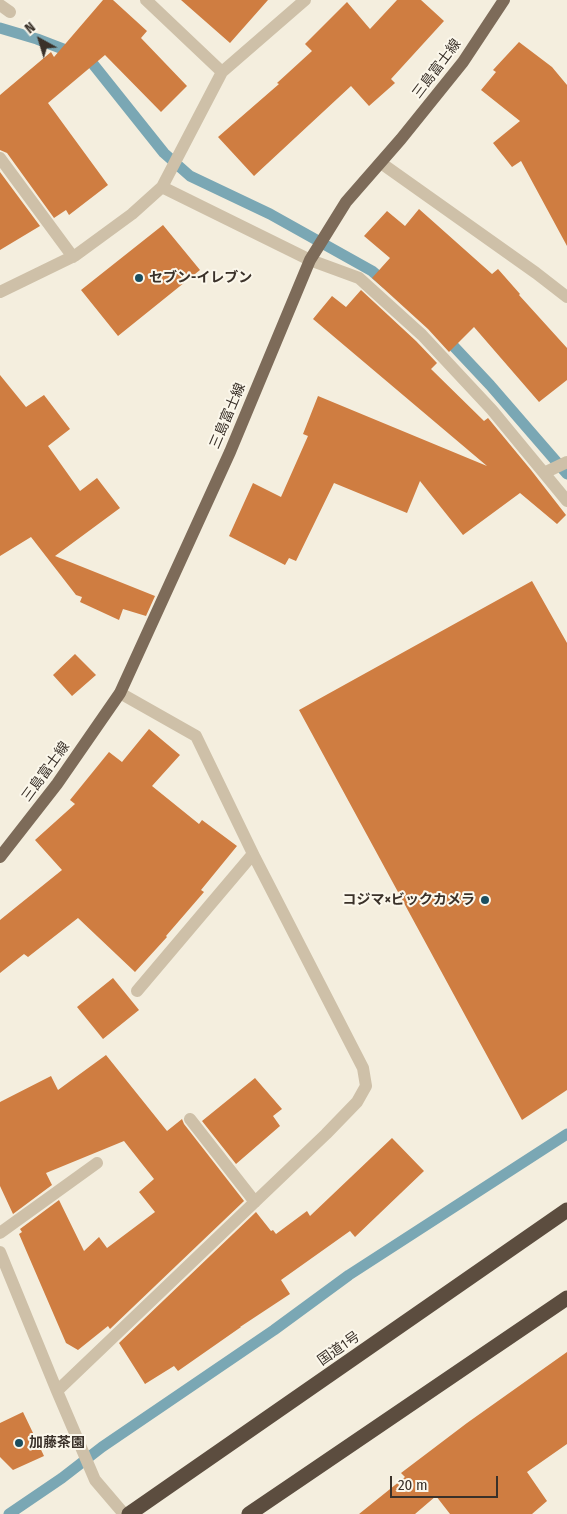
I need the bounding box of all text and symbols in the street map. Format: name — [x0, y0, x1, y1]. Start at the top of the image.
north arrow — [15, 15, 65, 65]
text: N — [22, 19, 39, 37]
street label: 三島富士線 — [409, 36, 465, 102]
place label: セブン-イレブン — [149, 270, 252, 286]
marker: セブン-イレブン — [133, 272, 145, 284]
street label: 三島富士線 — [207, 381, 249, 451]
street label: 三島富士線 — [19, 739, 73, 805]
place label: コジマ×ビックカメラ — [342, 892, 475, 908]
marker: コジマ×ビックカメラ — [479, 894, 491, 906]
street label: 国道1号 — [315, 1329, 363, 1369]
place label: 加藤茶園 — [29, 1435, 85, 1451]
marker: 加藤茶園 — [13, 1437, 25, 1449]
scale bar — [392, 1466, 500, 1498]
text: 20 m — [398, 1476, 428, 1494]

